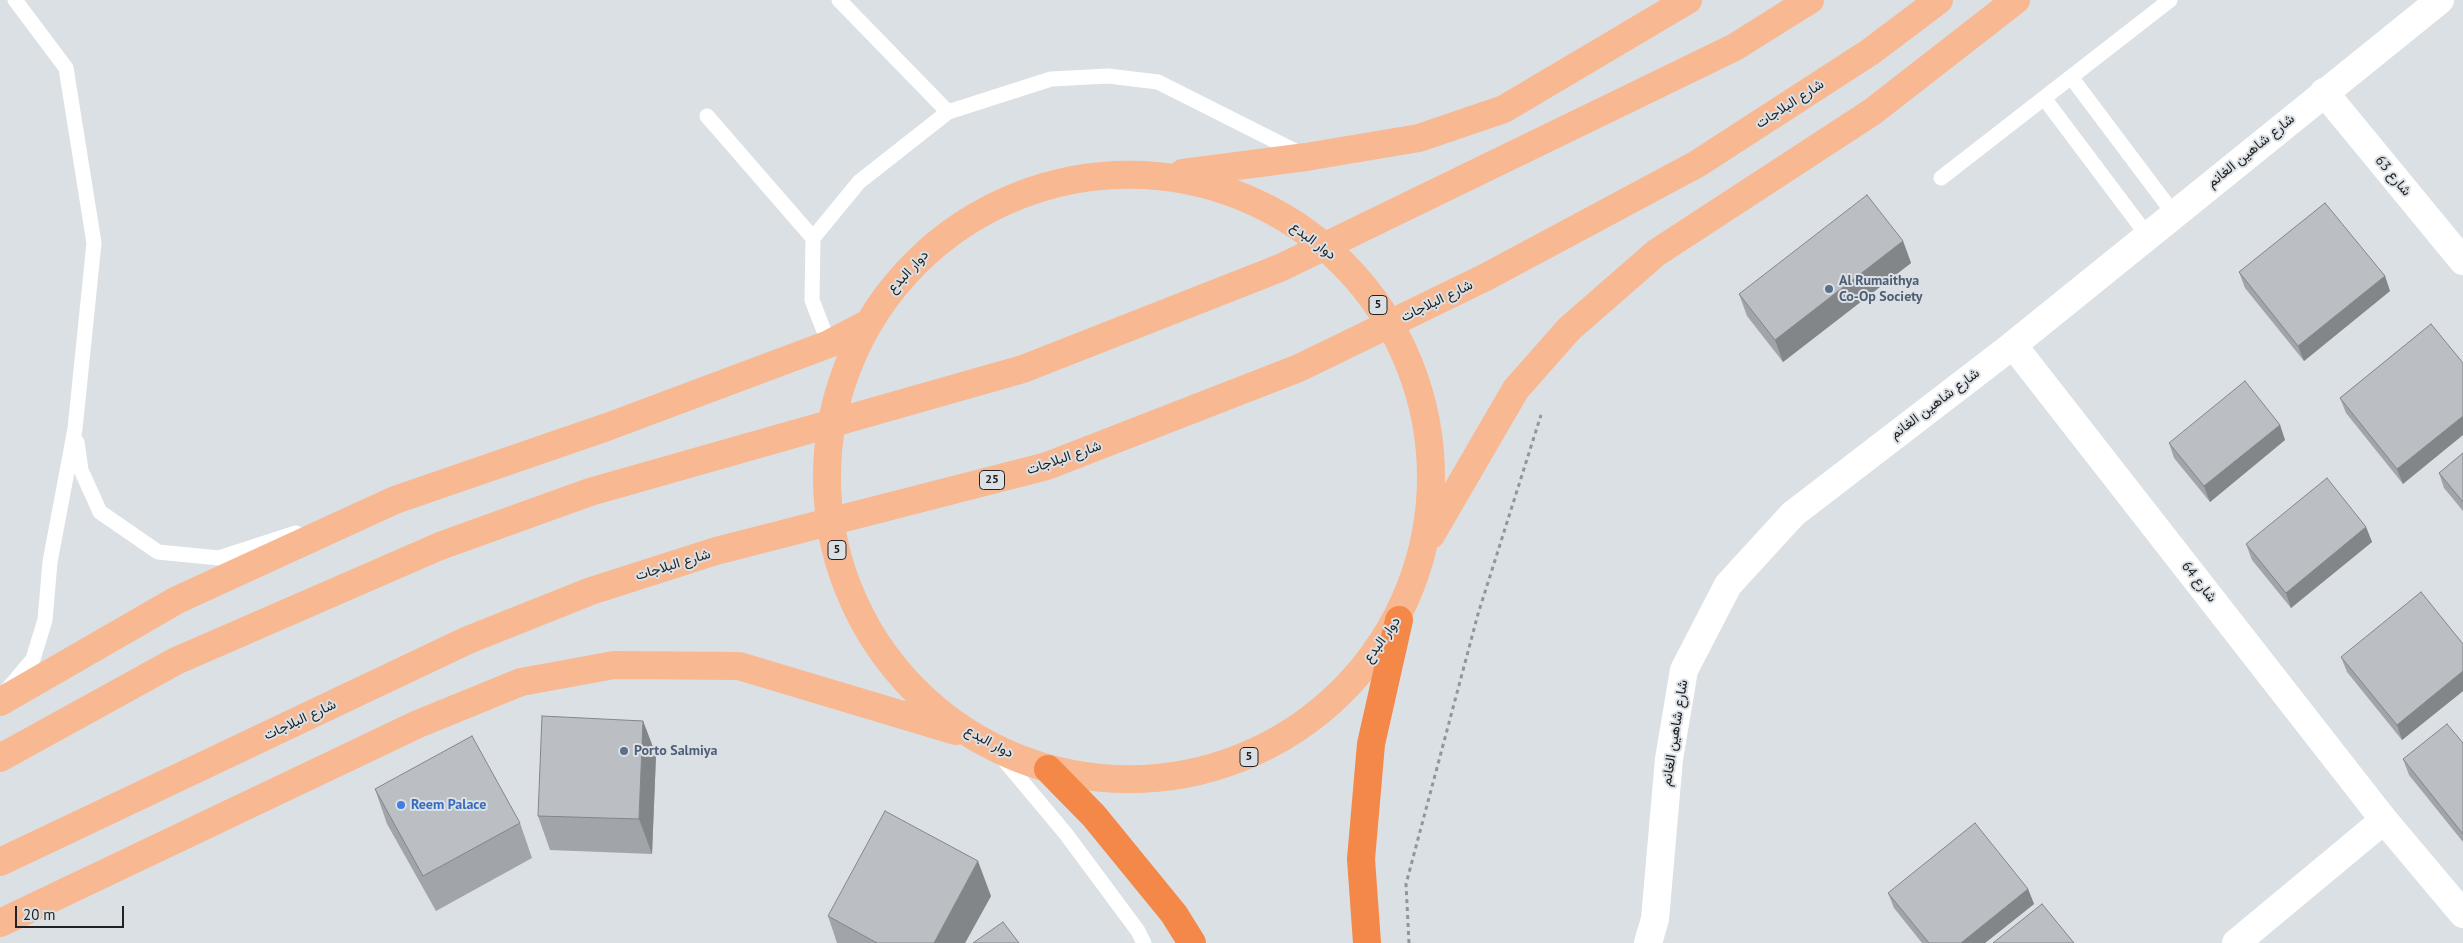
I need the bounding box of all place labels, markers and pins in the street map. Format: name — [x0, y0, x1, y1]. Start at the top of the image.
place label: Al Rumaithya Co-Op Society — [1839, 273, 1922, 306]
marker: Al Rumaithya Co-Op Society — [1823, 283, 1835, 295]
place label: Porto Salmiya — [634, 743, 717, 759]
marker: Porto Salmiya — [618, 745, 630, 757]
place label: Reem Palace — [411, 797, 486, 813]
marker: Reem Palace — [395, 799, 407, 811]

